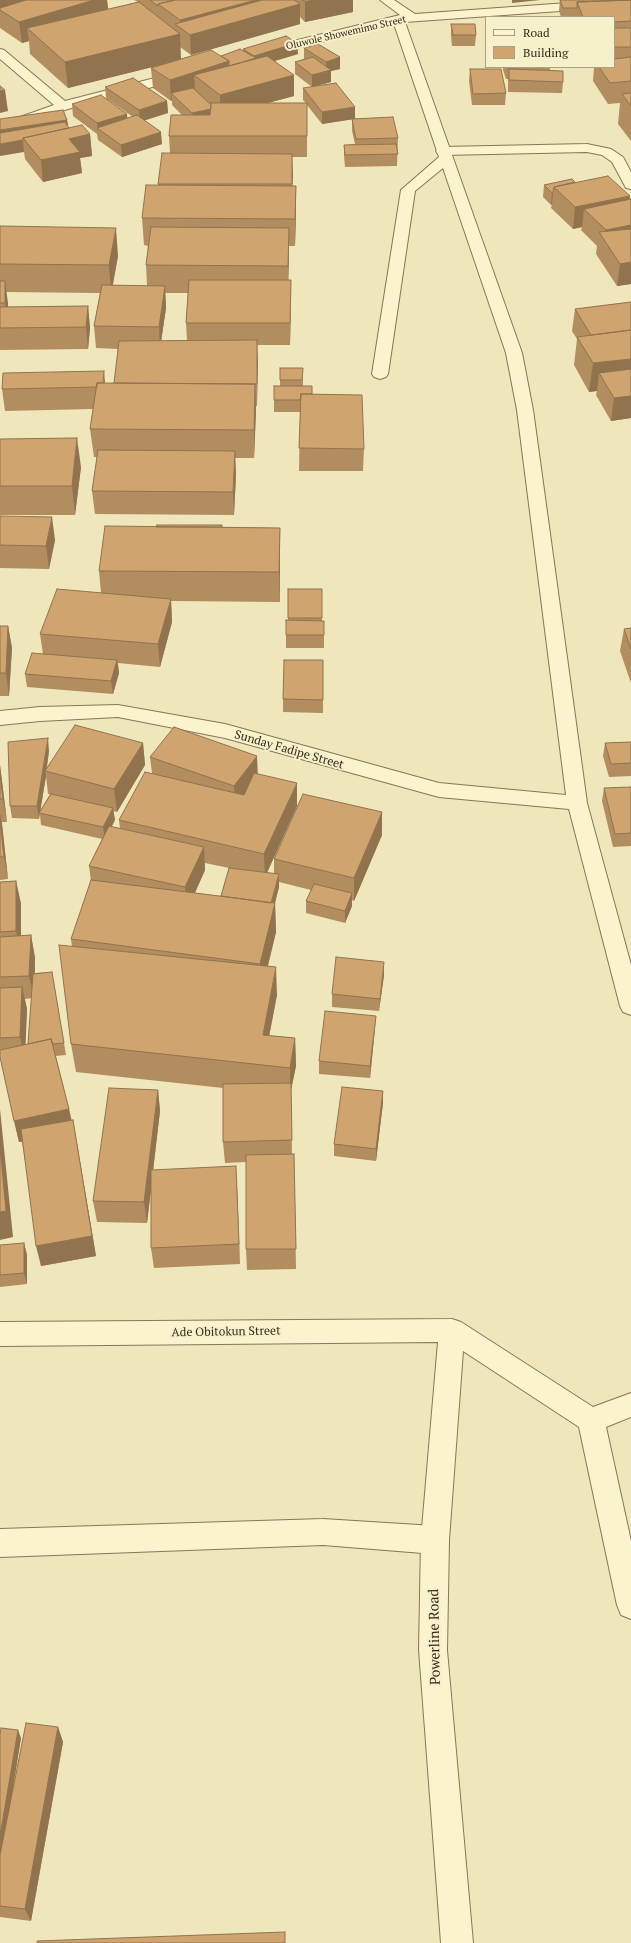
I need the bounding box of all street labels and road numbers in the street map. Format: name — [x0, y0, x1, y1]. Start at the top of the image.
street label: Oluwole Showemimo Street — [285, 13, 407, 53]
street label: Sunday Fadipe Street — [233, 728, 345, 772]
street label: Ade Obitokun Street — [171, 1324, 281, 1340]
street label: Powerline Road — [426, 1589, 444, 1685]

